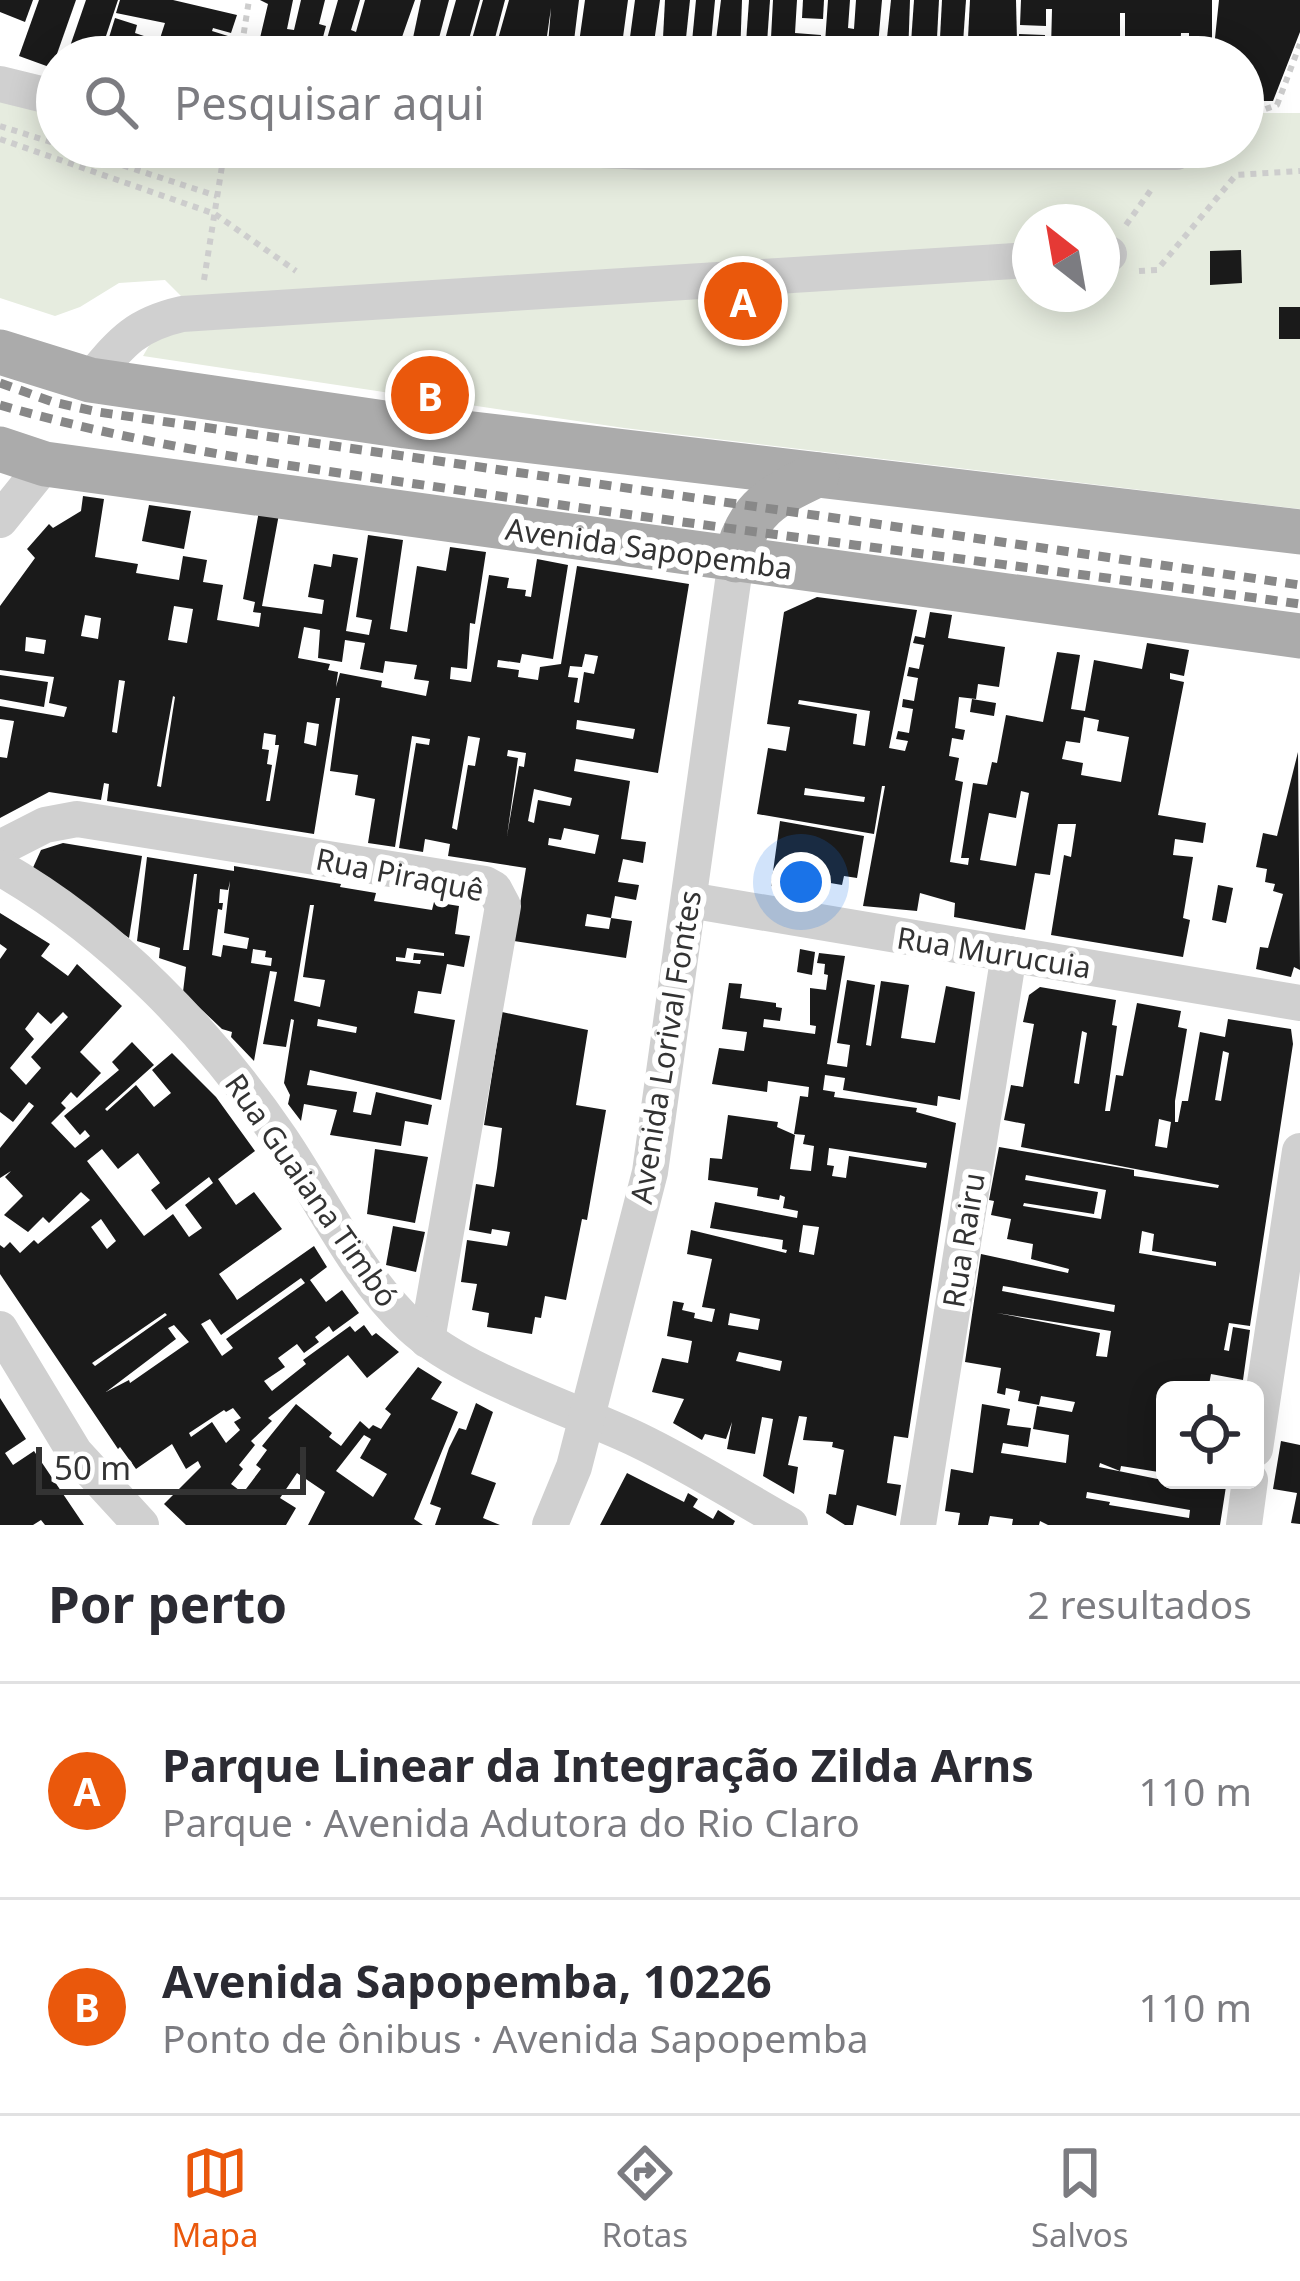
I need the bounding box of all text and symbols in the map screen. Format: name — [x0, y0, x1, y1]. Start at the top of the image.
search box — [36, 36, 1264, 168]
icon: search — [78, 69, 144, 135]
text: Pesquisar aqui — [174, 72, 485, 133]
north arrow — [1012, 204, 1120, 312]
pin: A — [704, 256, 782, 346]
pin: B — [391, 350, 469, 440]
street label: Avenida Sapopemba — [503, 508, 795, 588]
street label: Rua Piraquê — [313, 838, 487, 910]
your location — [771, 852, 831, 912]
street label: Avenida Lorival Fontes — [620, 887, 710, 1207]
street label: Rua Murucuia — [894, 916, 1094, 988]
street label: Rua Guaiana Timbó — [216, 1065, 408, 1315]
street label: Rua Rairu — [932, 1170, 994, 1310]
map controls — [1156, 1381, 1264, 1489]
button: locate — [1156, 1381, 1264, 1489]
scale bar — [36, 1441, 306, 1494]
text: 50 m — [54, 1445, 131, 1490]
text: Por perto — [48, 1568, 287, 1638]
text: 2 resultados — [1027, 1577, 1252, 1630]
text: Parque Linear da Integração Zilda Arns — [162, 1734, 1034, 1795]
text: A — [74, 1764, 101, 1817]
text: 110 m — [1138, 1764, 1252, 1817]
text: Parque · Avenida Adutora do Rio Claro — [162, 1795, 860, 1848]
text: Avenida Sapopemba, 10226 — [162, 1950, 772, 2011]
text: B — [74, 1980, 100, 2033]
text: 110 m — [1138, 1980, 1252, 2033]
text: Ponto de ônibus · Avenida Sapopemba — [162, 2011, 869, 2064]
tab: Mapa — [171, 2140, 259, 2257]
tab: Rotas — [601, 2140, 688, 2257]
tab: Salvos — [1031, 2140, 1129, 2257]

